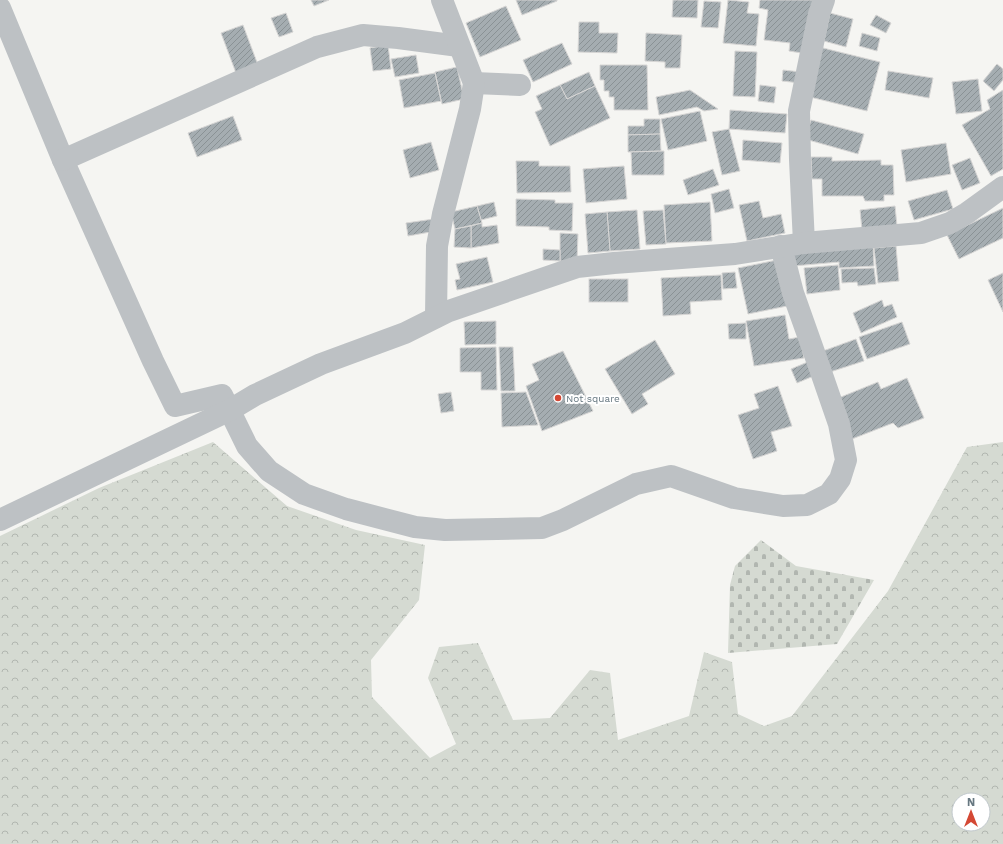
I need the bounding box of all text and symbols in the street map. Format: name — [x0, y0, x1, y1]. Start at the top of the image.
marker: Not square — [553, 393, 563, 403]
place label: Not square — [566, 393, 620, 404]
north arrow — [951, 792, 991, 832]
text: N — [967, 796, 975, 809]

